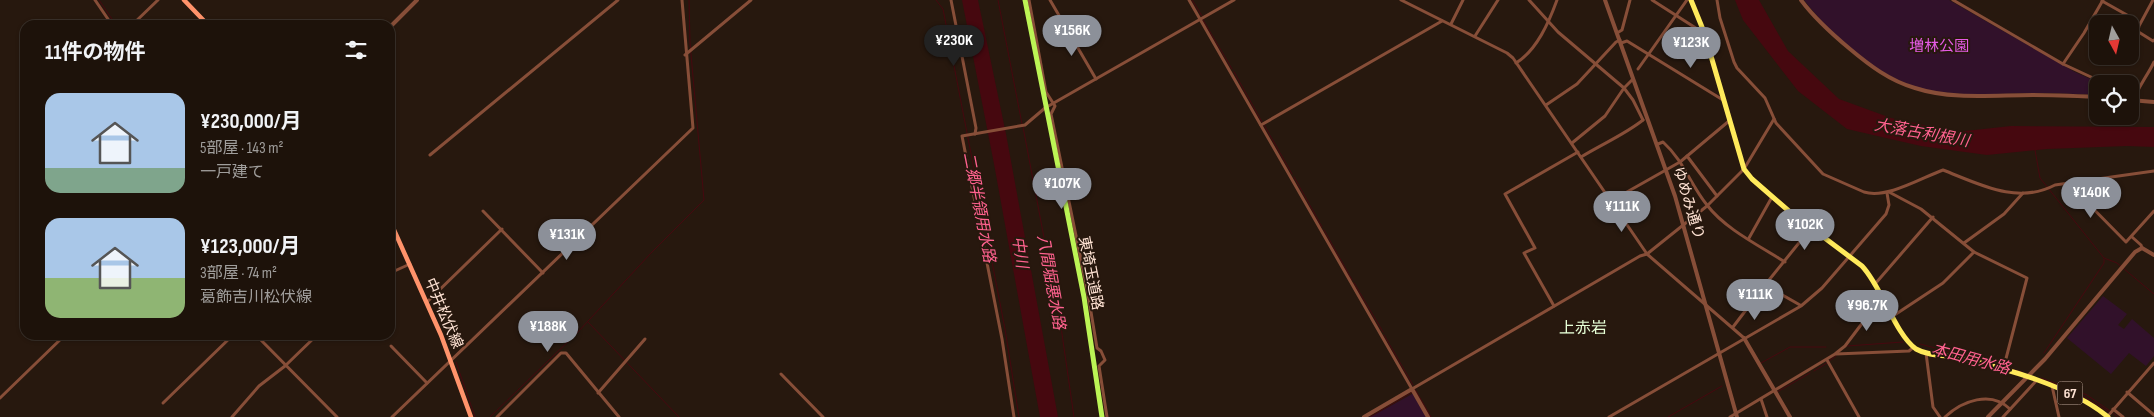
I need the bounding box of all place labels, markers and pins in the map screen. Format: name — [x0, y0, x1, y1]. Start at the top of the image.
pin: ¥156K — [1037, 15, 1107, 57]
pin: ¥230K — [919, 24, 989, 67]
pin: ¥123K — [1656, 27, 1726, 69]
pin: ¥107K — [1027, 168, 1097, 210]
pin: ¥140K — [2056, 176, 2126, 219]
pin: ¥111K — [1587, 190, 1657, 233]
pin: ¥102K — [1770, 208, 1840, 251]
pin: ¥131K — [532, 218, 602, 261]
pin: ¥111K — [1720, 278, 1790, 321]
pin: ¥96.7K — [1826, 290, 1908, 332]
pin: ¥188K — [513, 310, 583, 353]

